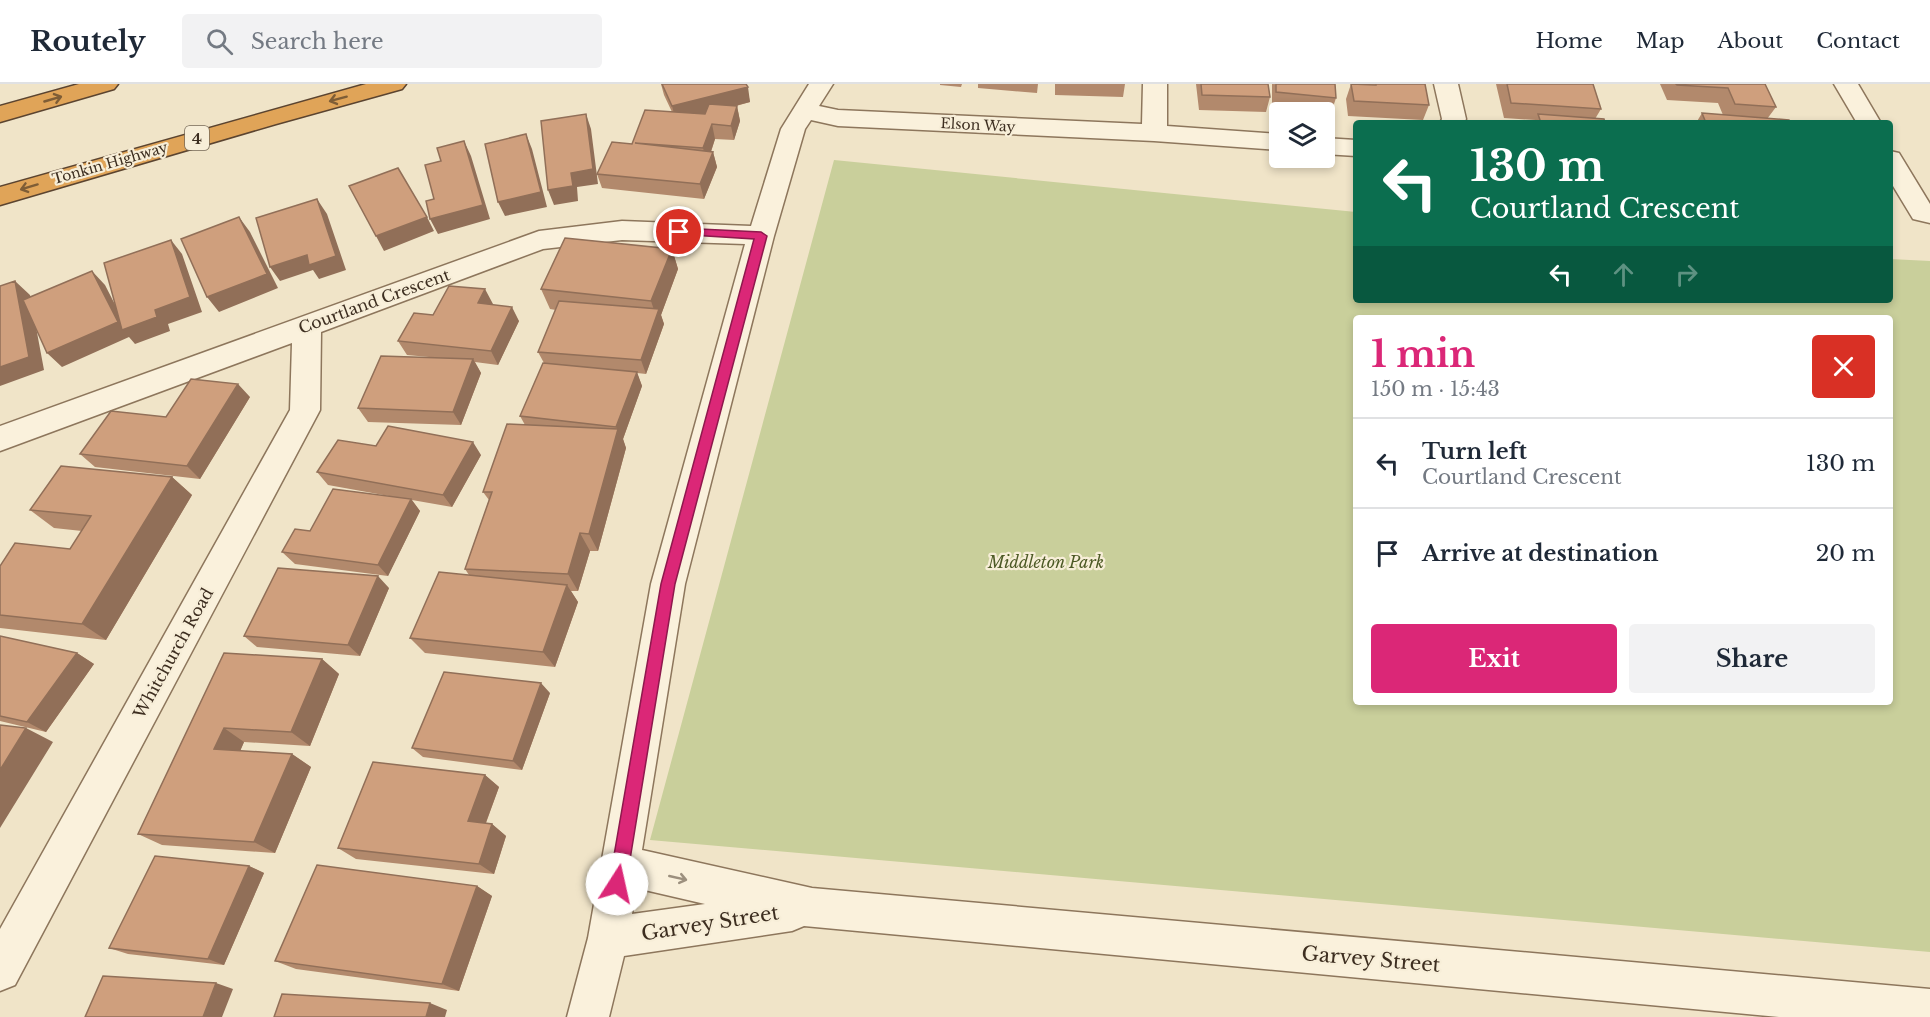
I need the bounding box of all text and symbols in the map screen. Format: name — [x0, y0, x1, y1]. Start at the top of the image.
search box — [182, 14, 602, 68]
text: Routely — [30, 24, 146, 59]
icon: search — [203, 25, 236, 58]
text: Search here — [251, 28, 384, 55]
text: Home — [1536, 28, 1603, 54]
text: Map — [1636, 28, 1684, 54]
text: About — [1717, 28, 1783, 54]
text: Contact — [1816, 28, 1900, 54]
one-way arrow — [43, 93, 62, 104]
one-way arrow — [329, 94, 348, 105]
map controls — [1269, 102, 1335, 168]
button: layers — [1269, 102, 1335, 168]
street label: Elson Way — [940, 114, 1016, 136]
road number: 4 — [185, 126, 209, 150]
street label: Tonkin Highway — [50, 138, 170, 188]
text: 130 m — [1470, 140, 1604, 192]
icon: left — [1371, 144, 1449, 222]
one-way arrow — [20, 182, 39, 193]
text: Courtland Crescent — [1470, 192, 1740, 225]
pin — [653, 206, 704, 257]
icon: arrive — [662, 215, 695, 248]
icon: left — [1544, 258, 1577, 291]
icon: ahead — [1607, 258, 1640, 291]
icon: right — [1670, 258, 1703, 291]
street label: Courtland Crescent — [296, 264, 452, 338]
text: 1 min — [1371, 332, 1475, 377]
button: close — [1812, 335, 1875, 398]
text: 150 m · 15:43 — [1371, 377, 1500, 401]
text: Turn left — [1422, 438, 1527, 465]
icon: left — [1371, 447, 1404, 480]
text: 130 m — [1806, 450, 1875, 477]
text: Courtland Crescent — [1422, 465, 1622, 489]
icon: arrive — [1371, 537, 1404, 570]
text: Arrive at destination — [1422, 540, 1659, 567]
text: 20 m — [1816, 540, 1875, 567]
park label: Middleton Park — [987, 552, 1104, 572]
street label: Whitchurch Road — [128, 584, 217, 723]
button: Exit — [1371, 624, 1617, 693]
button: Share — [1629, 624, 1875, 693]
position arrow — [585, 852, 649, 916]
one-way arrow — [667, 873, 687, 884]
street label: Garvey Street — [639, 900, 781, 946]
street label: Garvey Street — [1301, 941, 1442, 977]

